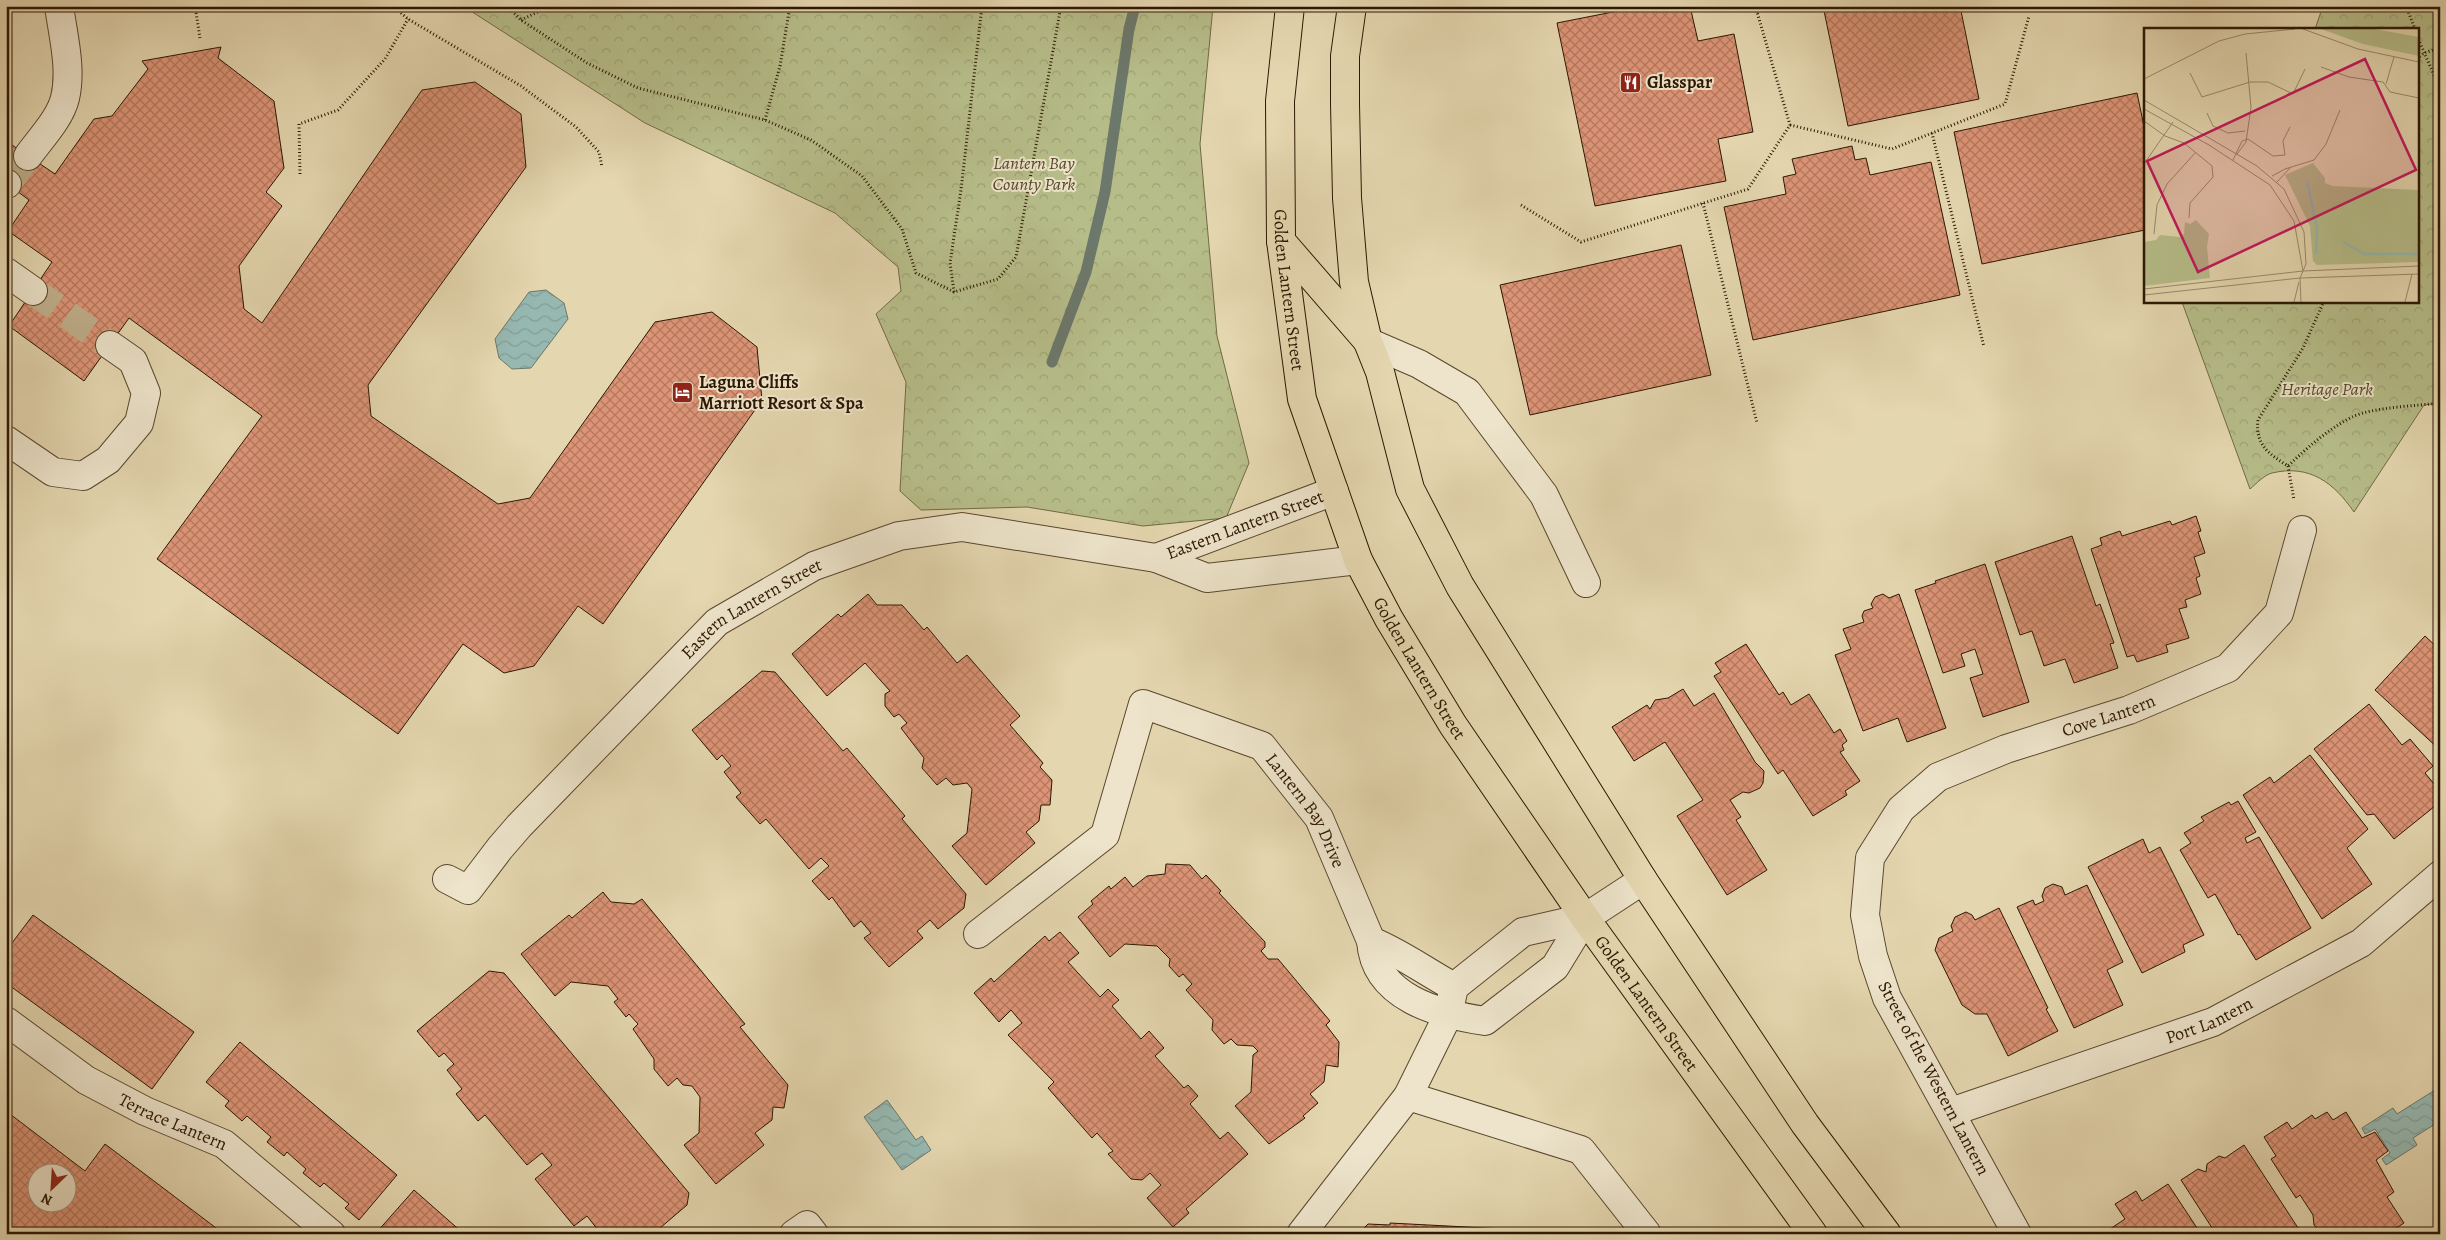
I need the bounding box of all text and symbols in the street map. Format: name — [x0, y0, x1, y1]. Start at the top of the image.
inset map — [2144, 28, 2418, 302]
restaurant icon: Glasspar — [1619, 70, 1643, 94]
place label: Glasspar — [1647, 70, 1713, 94]
park label: Lantern Bay County Park — [993, 151, 1075, 196]
street label: Golden Lantern Street — [1269, 209, 1310, 372]
place label: Laguna Cliffs Marriott Resort & Spa — [699, 370, 864, 415]
park label: Heritage Park — [2281, 377, 2373, 401]
hotel icon: Laguna Cliffs Marriott Resort & Spa — [671, 380, 695, 404]
street label: Eastern Lantern Street — [1163, 484, 1327, 565]
street label: Eastern Lantern Street — [676, 552, 825, 664]
street label: Golden Lantern Street — [1368, 593, 1472, 744]
street label: Cove Lantern — [2059, 688, 2159, 743]
street label: Lantern Bay Drive — [1260, 748, 1351, 871]
street label: Golden Lantern Street — [1589, 931, 1704, 1076]
street label: Street of the Western Lantern — [1873, 977, 1996, 1179]
street label: Port Lantern — [2162, 991, 2257, 1049]
street label: Terrace Lantern — [115, 1087, 231, 1156]
north arrow — [28, 1162, 78, 1212]
text: N — [38, 1189, 55, 1210]

